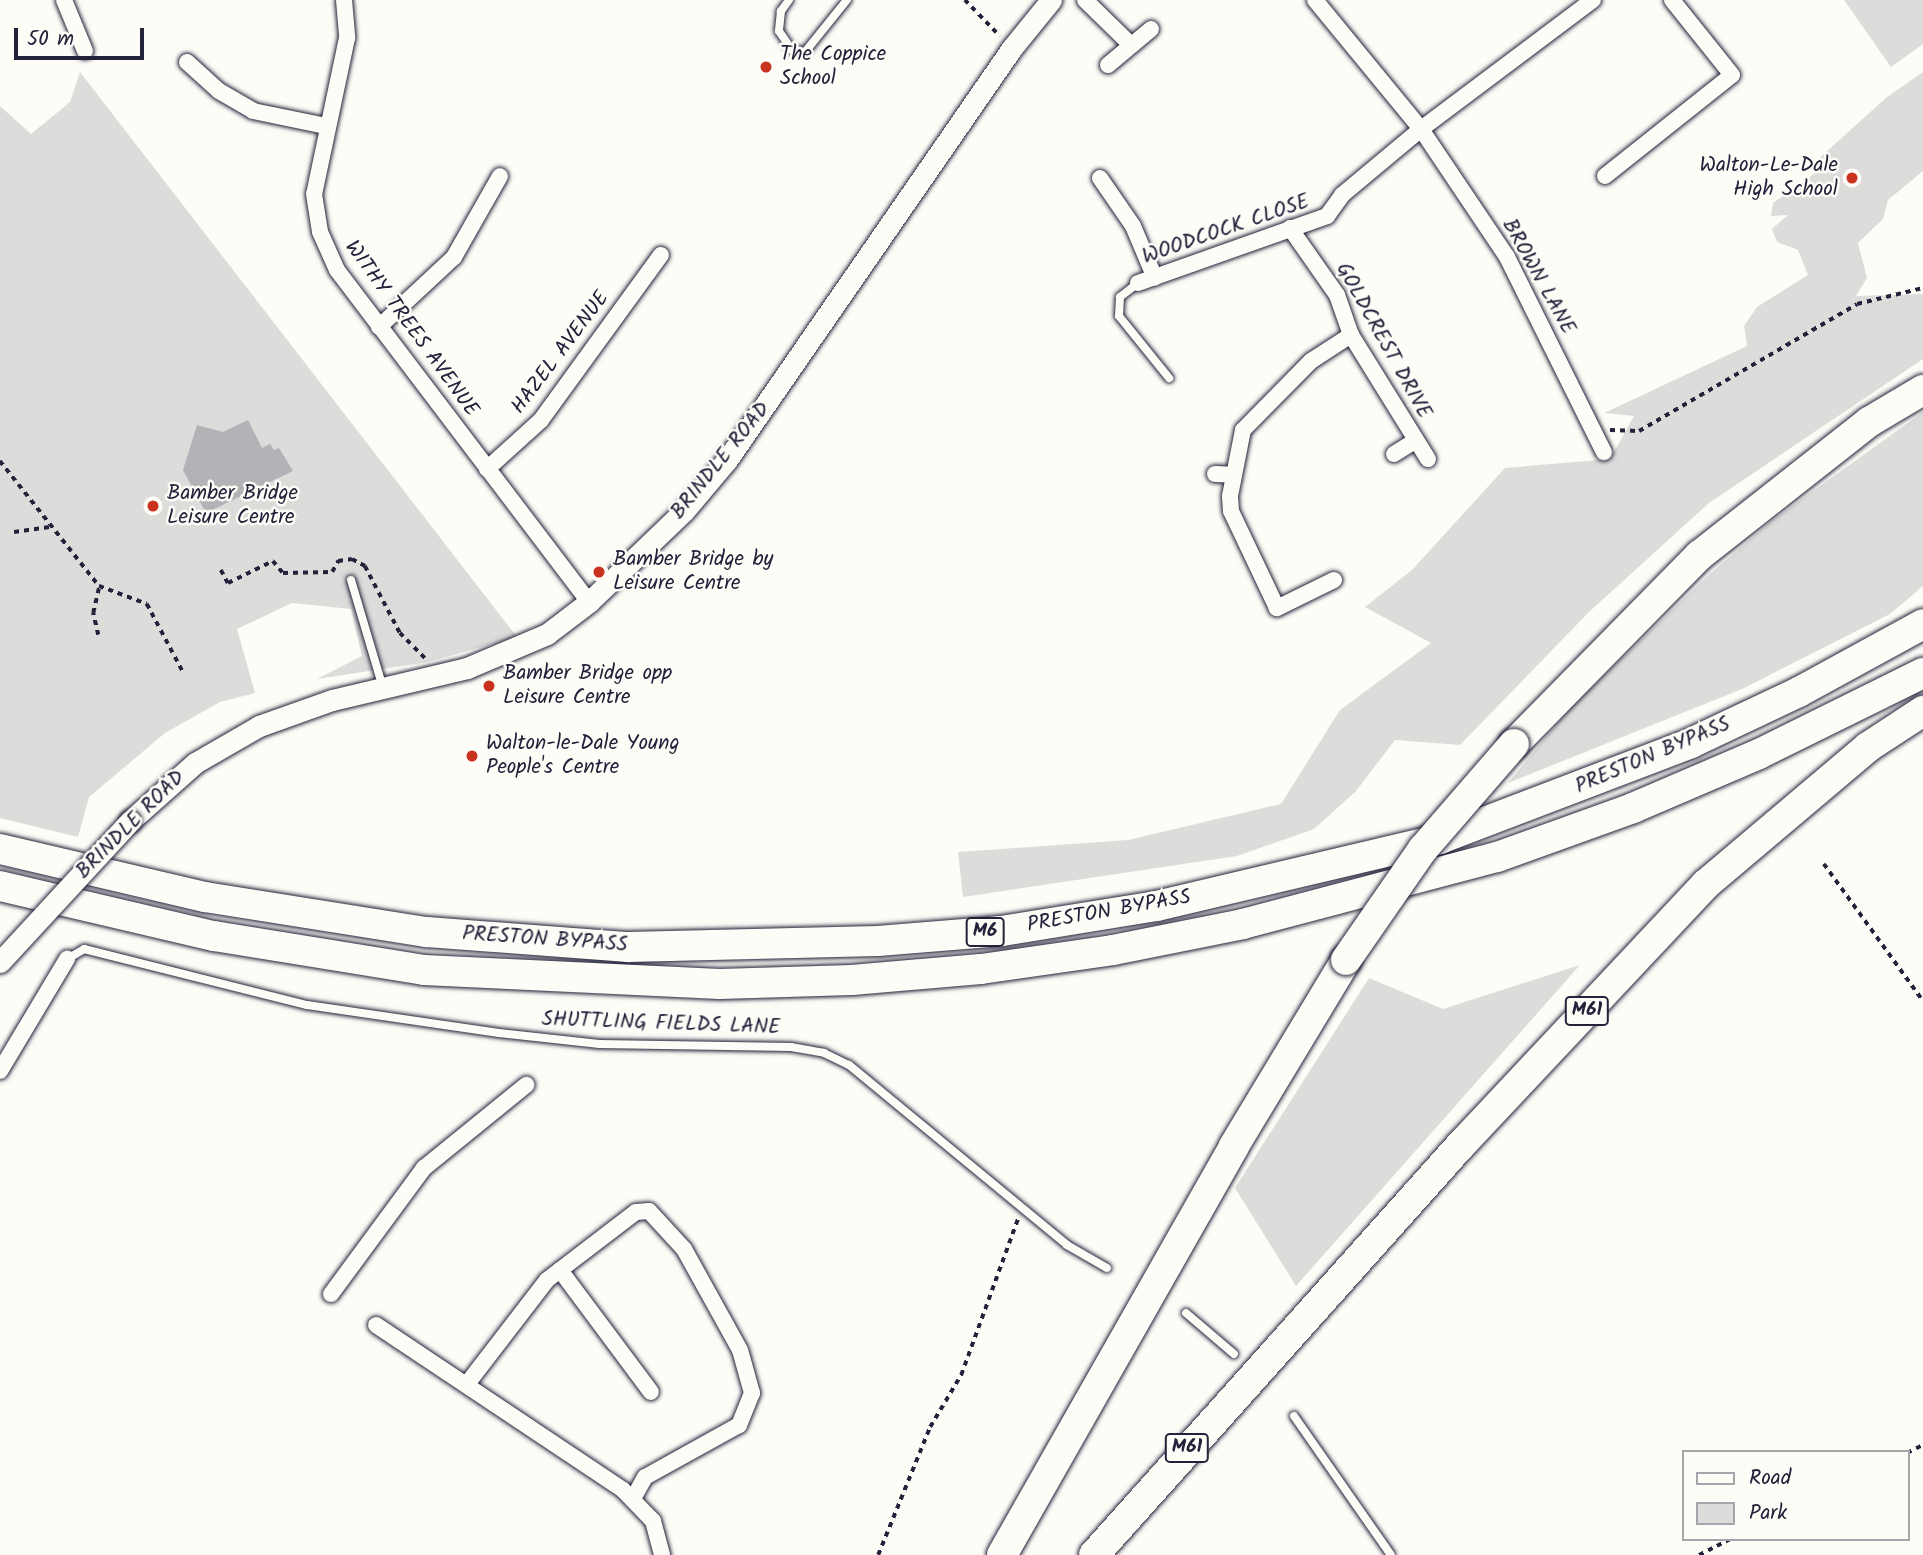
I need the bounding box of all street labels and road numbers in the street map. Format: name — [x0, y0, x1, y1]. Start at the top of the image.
street label: WOODCOCK CLOSE — [1139, 190, 1313, 270]
street label: BROWN LANE — [1496, 215, 1580, 339]
street label: WITHY TREES AVENUE — [339, 236, 483, 422]
street label: GOLDCREST DRIVE — [1330, 259, 1436, 423]
street label: HAZEL AVENUE — [507, 287, 615, 419]
street label: BRINDLE ROAD — [666, 397, 776, 525]
street label: PRESTON BYPASS — [1572, 712, 1734, 800]
street label: BRINDLE ROAD — [71, 765, 191, 885]
street label: PRESTON BYPASS — [1025, 885, 1193, 939]
road number: M6 — [964, 916, 1006, 948]
street label: PRESTON BYPASS — [461, 922, 629, 958]
road number: M61 — [1564, 995, 1610, 1026]
street label: SHUTTLING FIELDS LANE — [541, 1007, 781, 1041]
road number: M61 — [1164, 1432, 1210, 1464]

